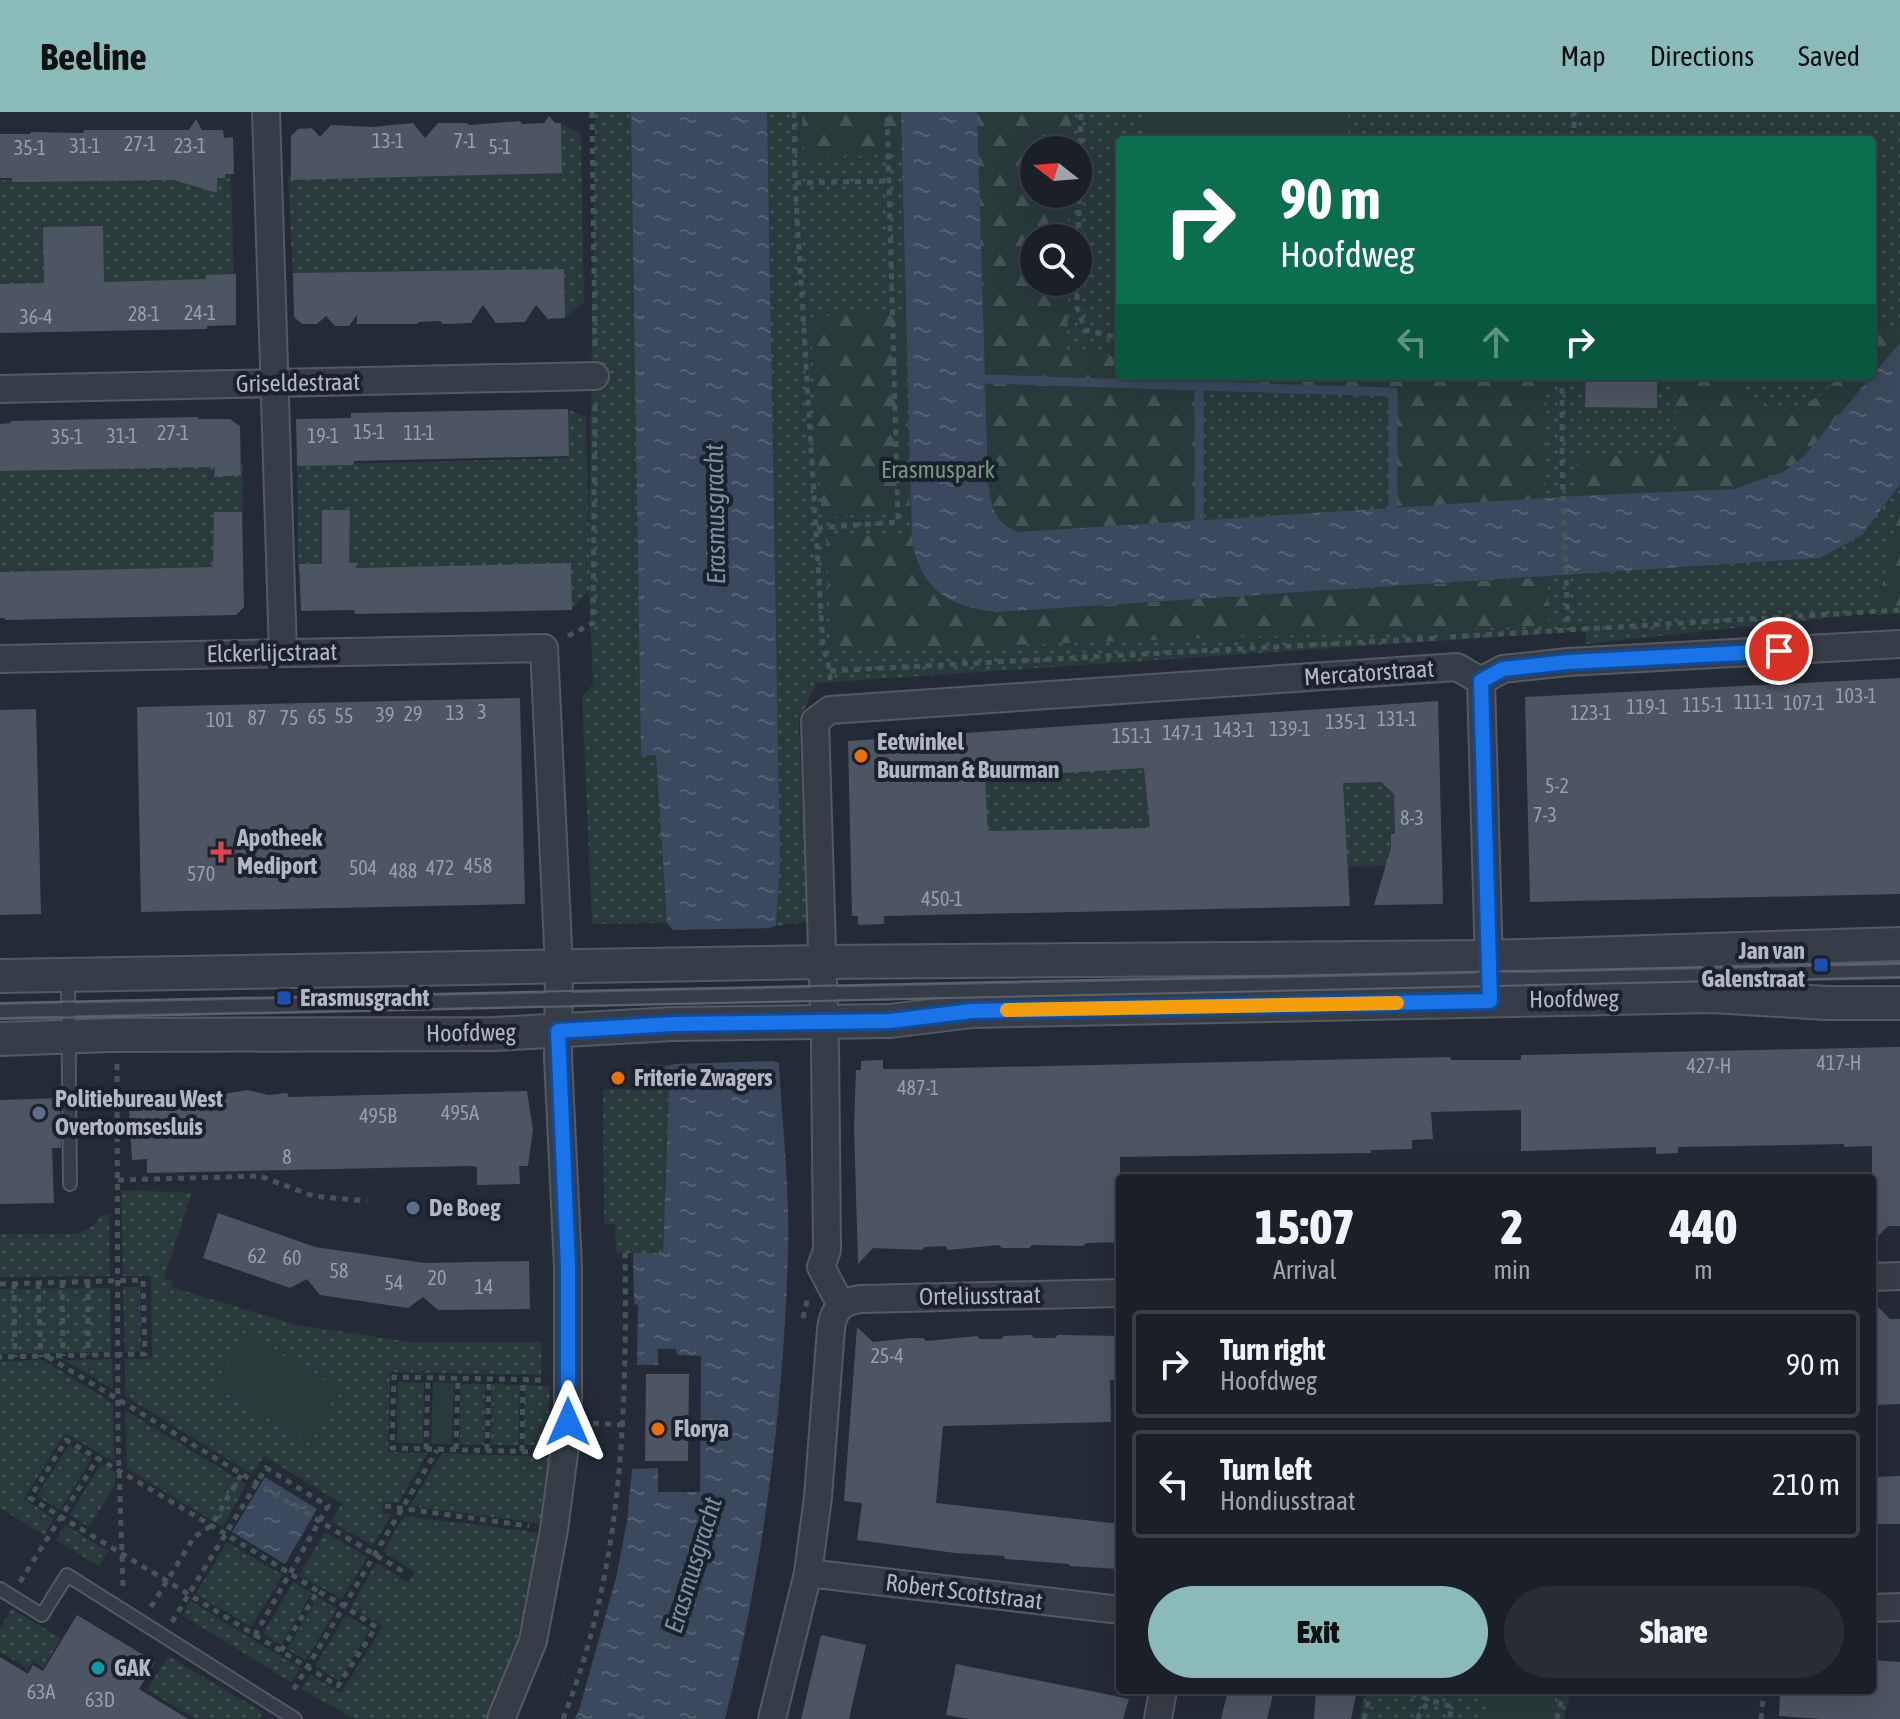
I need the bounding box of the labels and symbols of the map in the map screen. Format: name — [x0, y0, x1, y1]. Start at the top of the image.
house number: 13-1 — [372, 129, 404, 152]
house number: 7-1 — [454, 129, 476, 152]
house number: 27-1 — [124, 132, 156, 155]
house number: 31-1 — [69, 134, 101, 157]
house number: 23-1 — [174, 134, 206, 157]
house number: 5-1 — [489, 135, 511, 158]
house number: 35-1 — [14, 136, 46, 159]
north arrow — [1020, 136, 1092, 208]
house number: 24-1 — [184, 301, 216, 324]
house number: 28-1 — [128, 302, 160, 325]
house number: 36-4 — [19, 305, 53, 328]
street label: Griseldestraat — [236, 368, 360, 397]
house number: 15-1 — [353, 420, 385, 443]
house number: 27-1 — [157, 421, 189, 444]
house number: 11-1 — [403, 421, 435, 444]
house number: 31-1 — [106, 424, 138, 447]
house number: 19-1 — [307, 424, 339, 447]
house number: 35-1 — [51, 425, 83, 448]
water label: Erasmusgracht — [699, 443, 731, 585]
park label: Erasmuspark — [881, 456, 995, 483]
pin — [1745, 617, 1813, 685]
street label: Elckerlijcstraat — [206, 638, 338, 667]
street label: Mercatorstraat — [1303, 654, 1435, 691]
house number: 103-1 — [1835, 684, 1877, 707]
house number: 111-1 — [1734, 690, 1774, 713]
house number: 107-1 — [1783, 691, 1825, 714]
house number: 115-1 — [1682, 693, 1724, 716]
house number: 119-1 — [1626, 695, 1668, 718]
house number: 3 — [477, 700, 487, 723]
house number: 13 — [446, 701, 464, 724]
house number: 123-1 — [1570, 701, 1612, 724]
house number: 29 — [404, 702, 422, 725]
house number: 39 — [376, 703, 394, 726]
house number: 55 — [335, 704, 353, 727]
house number: 65 — [308, 705, 326, 728]
house number: 87 — [248, 706, 266, 729]
house number: 75 — [280, 706, 298, 729]
house number: 131-1 — [1377, 707, 1417, 730]
house number: 101 — [206, 708, 234, 731]
house number: 135-1 — [1325, 710, 1367, 733]
house number: 139-1 — [1269, 717, 1311, 740]
house number: 143-1 — [1213, 718, 1255, 741]
house number: 147-1 — [1162, 721, 1204, 744]
house number: 151-1 — [1112, 724, 1152, 747]
place label: Eetwinkel Buurman & Buurman — [877, 728, 1060, 783]
marker: Eetwinkel Buurman & Buurman — [852, 747, 870, 765]
house number: 5-2 — [1545, 774, 1569, 797]
house number: 7-3 — [1533, 803, 1557, 826]
house number: 8-3 — [1400, 806, 1424, 829]
place label: Apotheek Mediport — [236, 824, 323, 879]
marker: Apotheek Mediport — [212, 843, 230, 861]
house number: 458 — [464, 854, 492, 877]
house number: 504 — [349, 856, 377, 879]
house number: 472 — [426, 856, 454, 879]
house number: 488 — [389, 859, 417, 882]
house number: 570 — [187, 862, 215, 885]
house number: 450-1 — [921, 887, 963, 910]
place label: Jan van Galenstraat — [1701, 937, 1805, 992]
marker: Jan van Galenstraat — [1812, 956, 1830, 974]
place label: Erasmusgracht — [300, 984, 429, 1011]
street label: Hoofdweg — [1529, 984, 1620, 1013]
marker: Erasmusgracht — [275, 989, 293, 1007]
street label: Hoofdweg — [426, 1018, 517, 1047]
house number: 417-H — [1817, 1051, 1861, 1074]
house number: 427-H — [1687, 1054, 1731, 1077]
place label: Friterie Zwagers — [634, 1064, 773, 1091]
marker: Friterie Zwagers — [609, 1069, 627, 1087]
house number: 487-1 — [897, 1076, 939, 1099]
place label: Politiebureau West Overtoomsesluis — [55, 1085, 223, 1140]
house number: 495A — [441, 1101, 479, 1124]
marker: Politiebureau West Overtoomsesluis — [30, 1104, 48, 1122]
house number: 495B — [359, 1104, 397, 1127]
house number: 8 — [282, 1145, 292, 1168]
place label: De Boeg — [429, 1194, 501, 1221]
marker: De Boeg — [404, 1199, 422, 1217]
house number: 62 — [248, 1244, 266, 1267]
house number: 60 — [283, 1246, 301, 1269]
house number: 58 — [330, 1259, 348, 1282]
house number: 20 — [428, 1266, 446, 1289]
house number: 54 — [385, 1271, 403, 1294]
house number: 14 — [475, 1275, 493, 1298]
street label: Orteliusstraat — [919, 1281, 1041, 1310]
house number: 25-4 — [870, 1344, 904, 1367]
position arrow — [526, 1380, 610, 1464]
place label: Florya — [674, 1415, 729, 1442]
marker: Florya — [649, 1420, 667, 1438]
water label: Erasmusgracht — [658, 1493, 728, 1637]
street label: Robert Scottstraat — [884, 1568, 1044, 1615]
place label: GAK — [114, 1654, 150, 1681]
marker: GAK — [89, 1659, 107, 1677]
house number: 63A — [27, 1680, 55, 1703]
house number: 63D — [85, 1688, 115, 1711]

